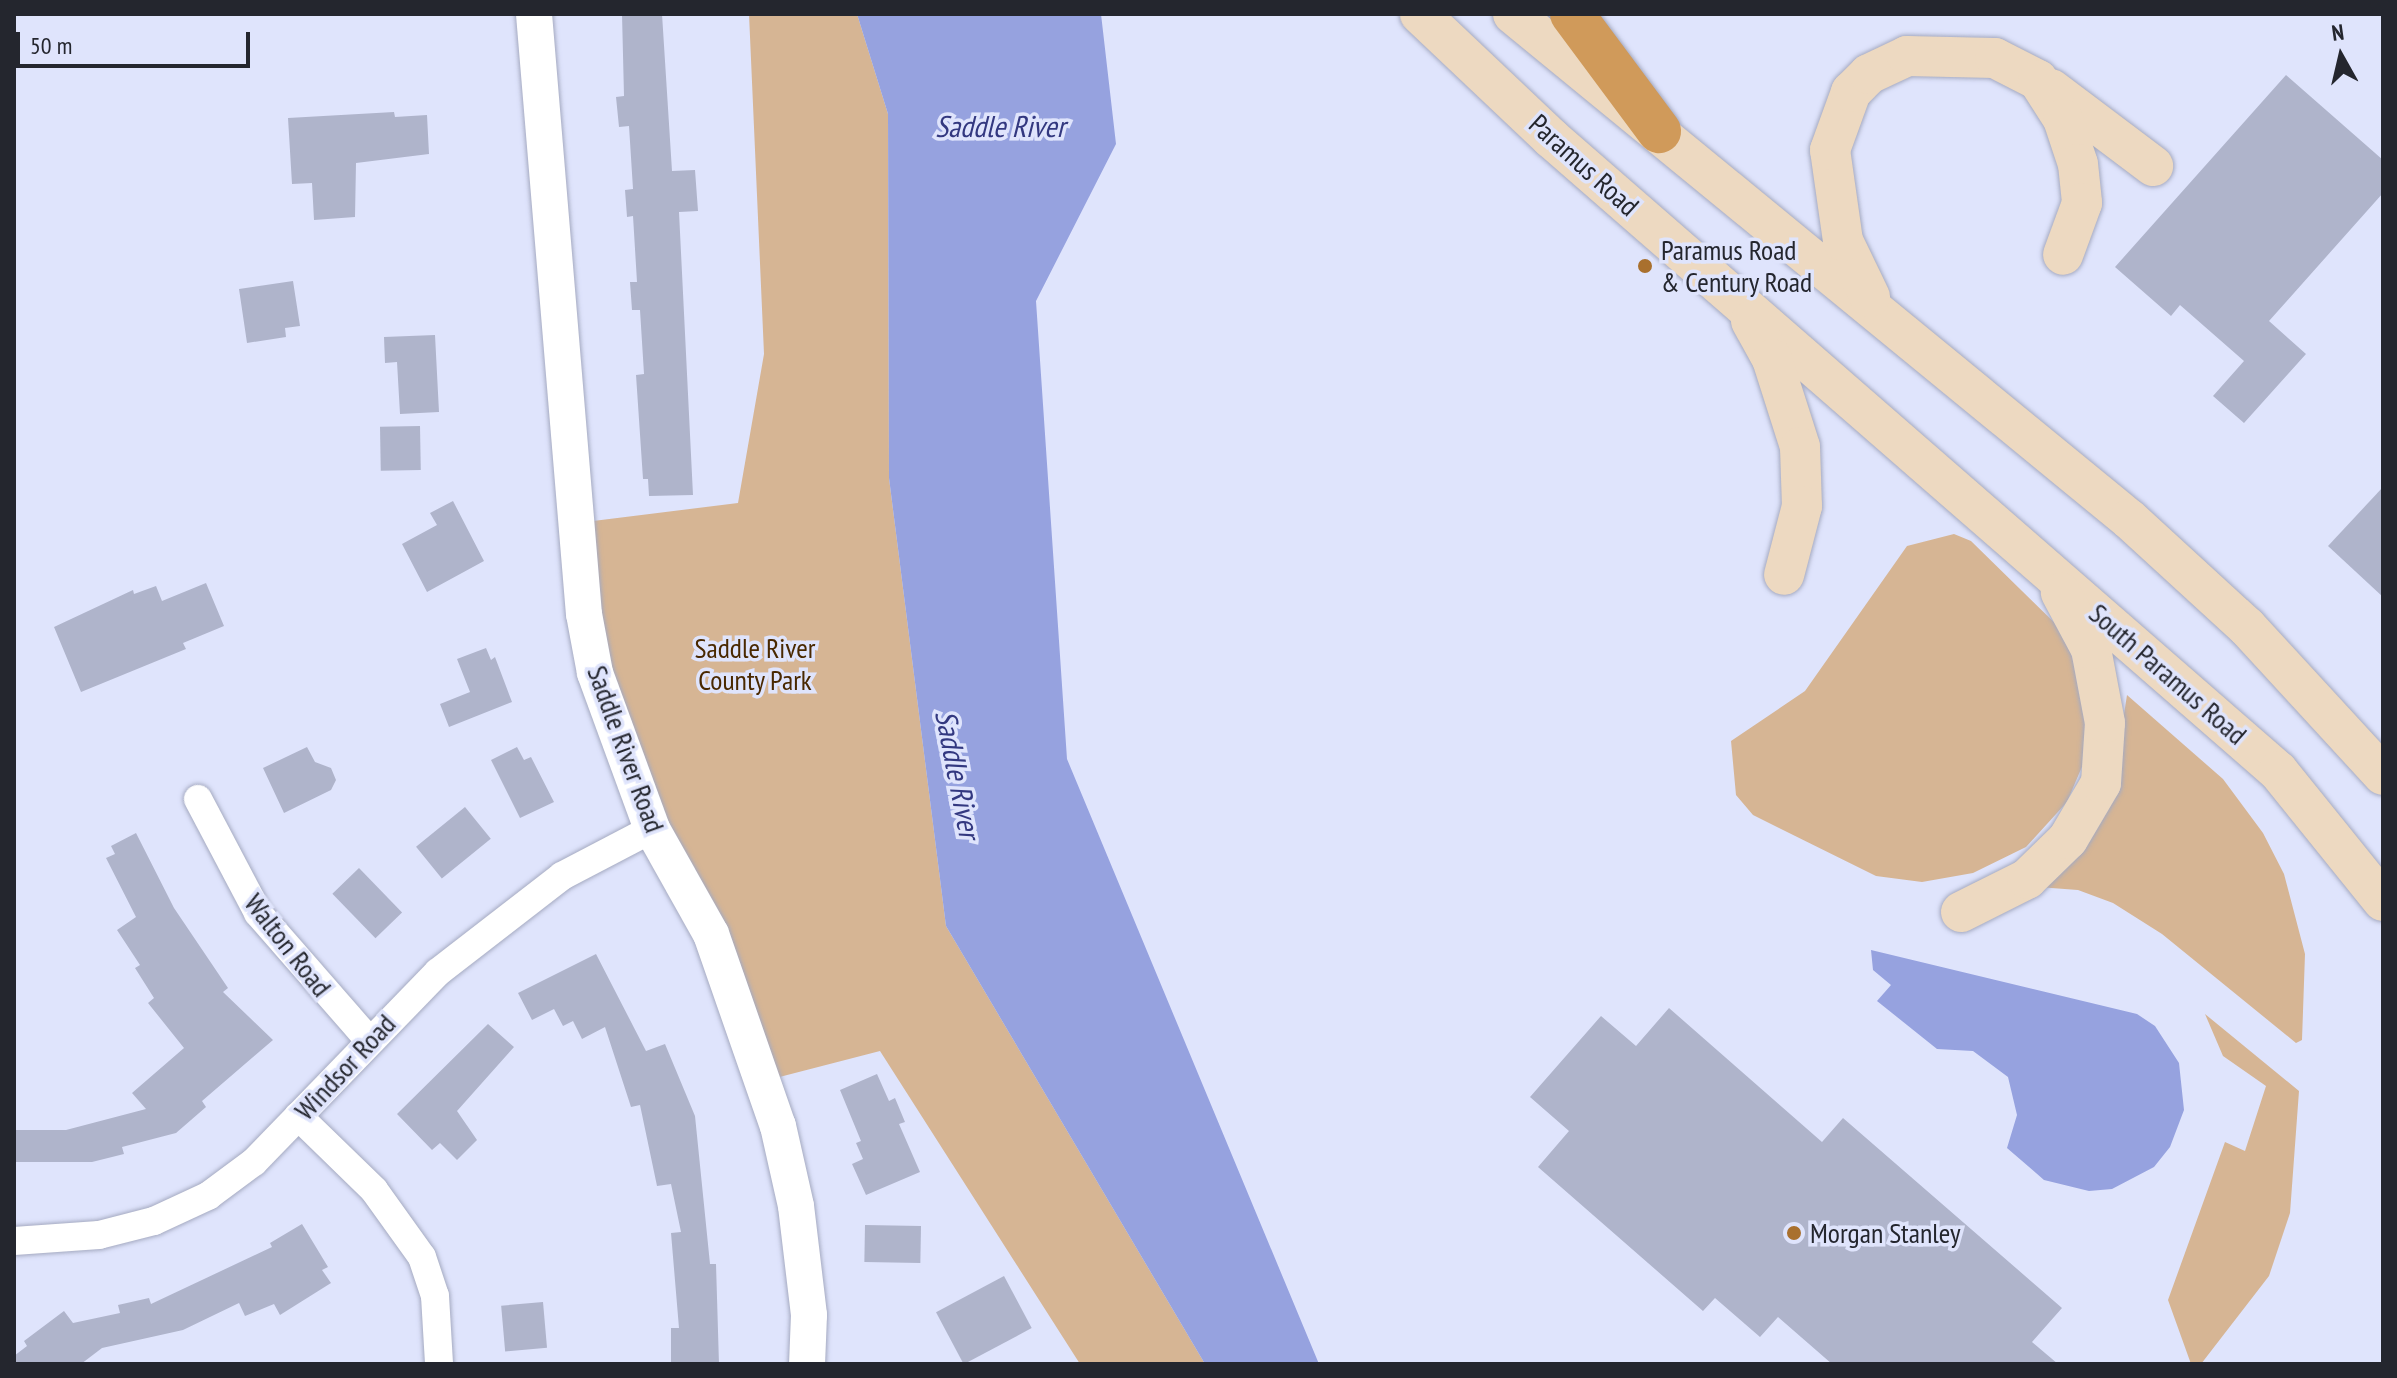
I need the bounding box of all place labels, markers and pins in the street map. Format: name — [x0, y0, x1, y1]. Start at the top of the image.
place label: Paramus Road & Century Road — [1661, 233, 1813, 299]
marker: Paramus Road & Century Road — [1636, 257, 1654, 275]
place label: Morgan Stanley — [1810, 1216, 1960, 1250]
marker: Morgan Stanley — [1785, 1224, 1803, 1242]

